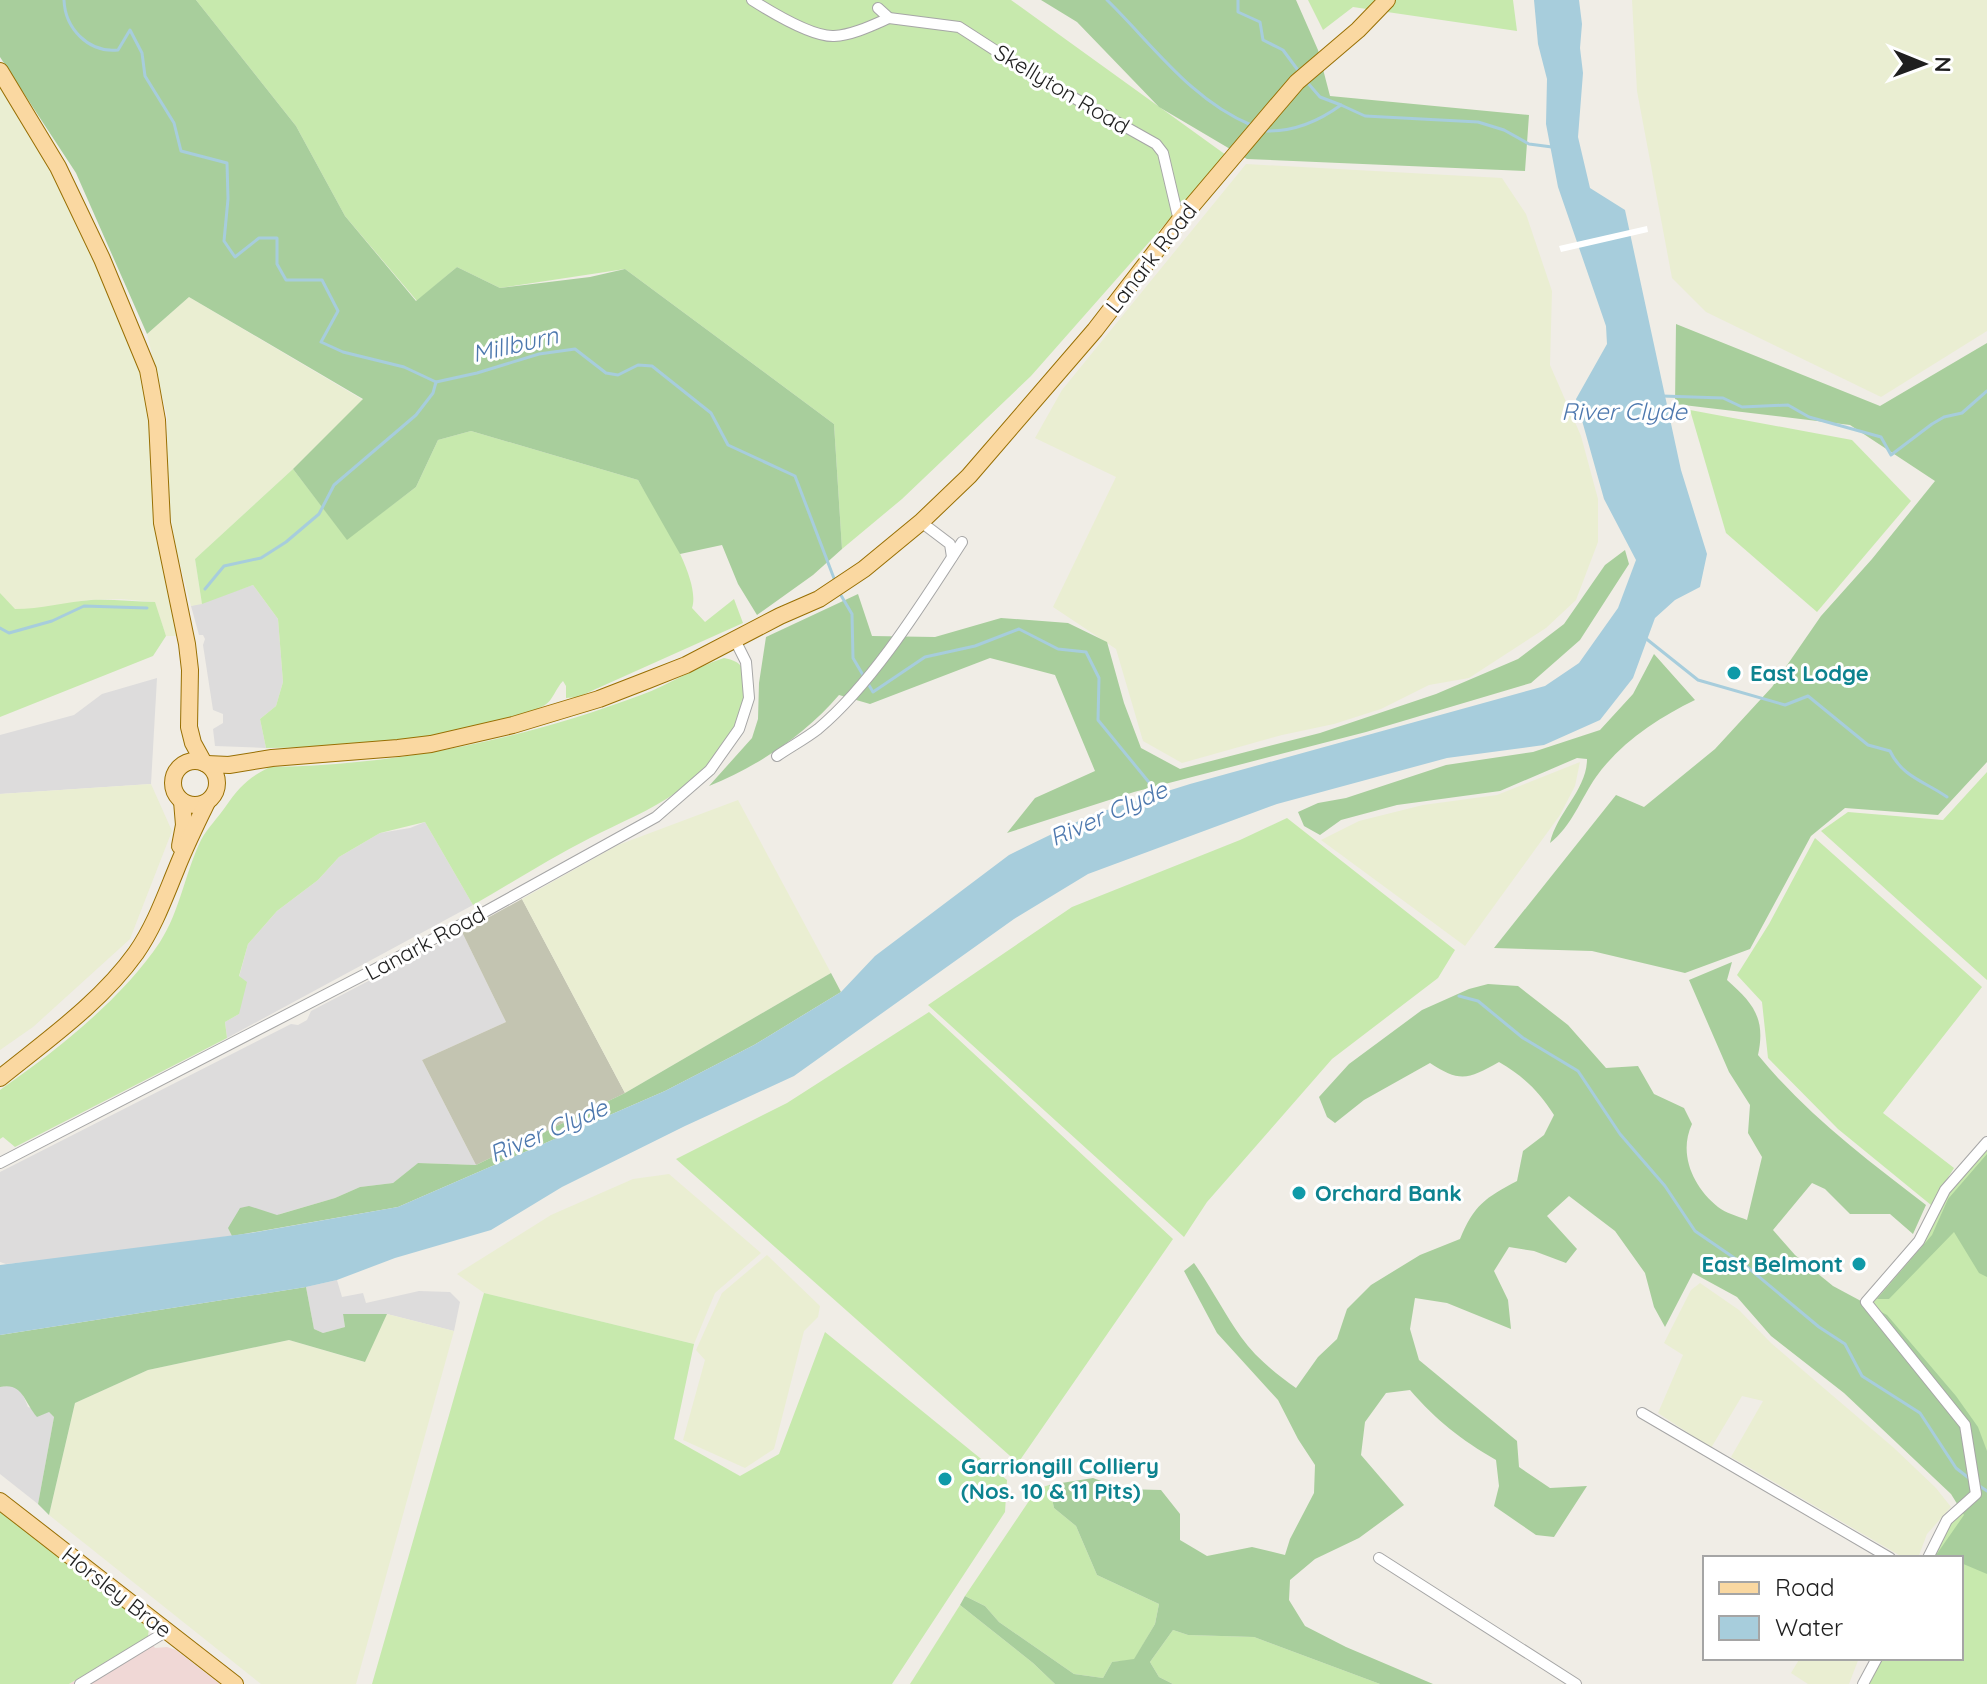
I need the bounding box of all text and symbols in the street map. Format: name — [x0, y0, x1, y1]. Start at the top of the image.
north arrow — [1883, 24, 1963, 104]
street label: Skellyton Road — [990, 38, 1134, 140]
text: N — [1929, 56, 1957, 73]
street label: Lanark Road — [1099, 197, 1203, 319]
water label: Millburn — [469, 319, 562, 368]
water label: River Clyde — [1561, 396, 1688, 426]
place label: East Lodge — [1750, 659, 1869, 687]
marker: East Lodge — [1725, 664, 1743, 682]
water label: River Clyde — [1045, 773, 1173, 852]
street label: Lanark Road — [360, 900, 490, 986]
water label: River Clyde — [484, 1091, 613, 1168]
place label: Orchard Bank — [1315, 1179, 1462, 1207]
marker: Orchard Bank — [1290, 1184, 1308, 1202]
place label: East Belmont — [1701, 1250, 1843, 1278]
marker: East Belmont — [1850, 1255, 1868, 1273]
place label: Garriongill Colliery (Nos. 10 & 11 Pits) — [961, 1452, 1159, 1505]
marker: Garriongill Colliery (Nos. 10 & 11 Pits) — [936, 1470, 954, 1488]
street label: Horsley Brae — [56, 1540, 178, 1644]
legend — [1703, 1556, 1963, 1660]
text: Road — [1775, 1572, 1835, 1602]
text: Water — [1775, 1612, 1843, 1642]

